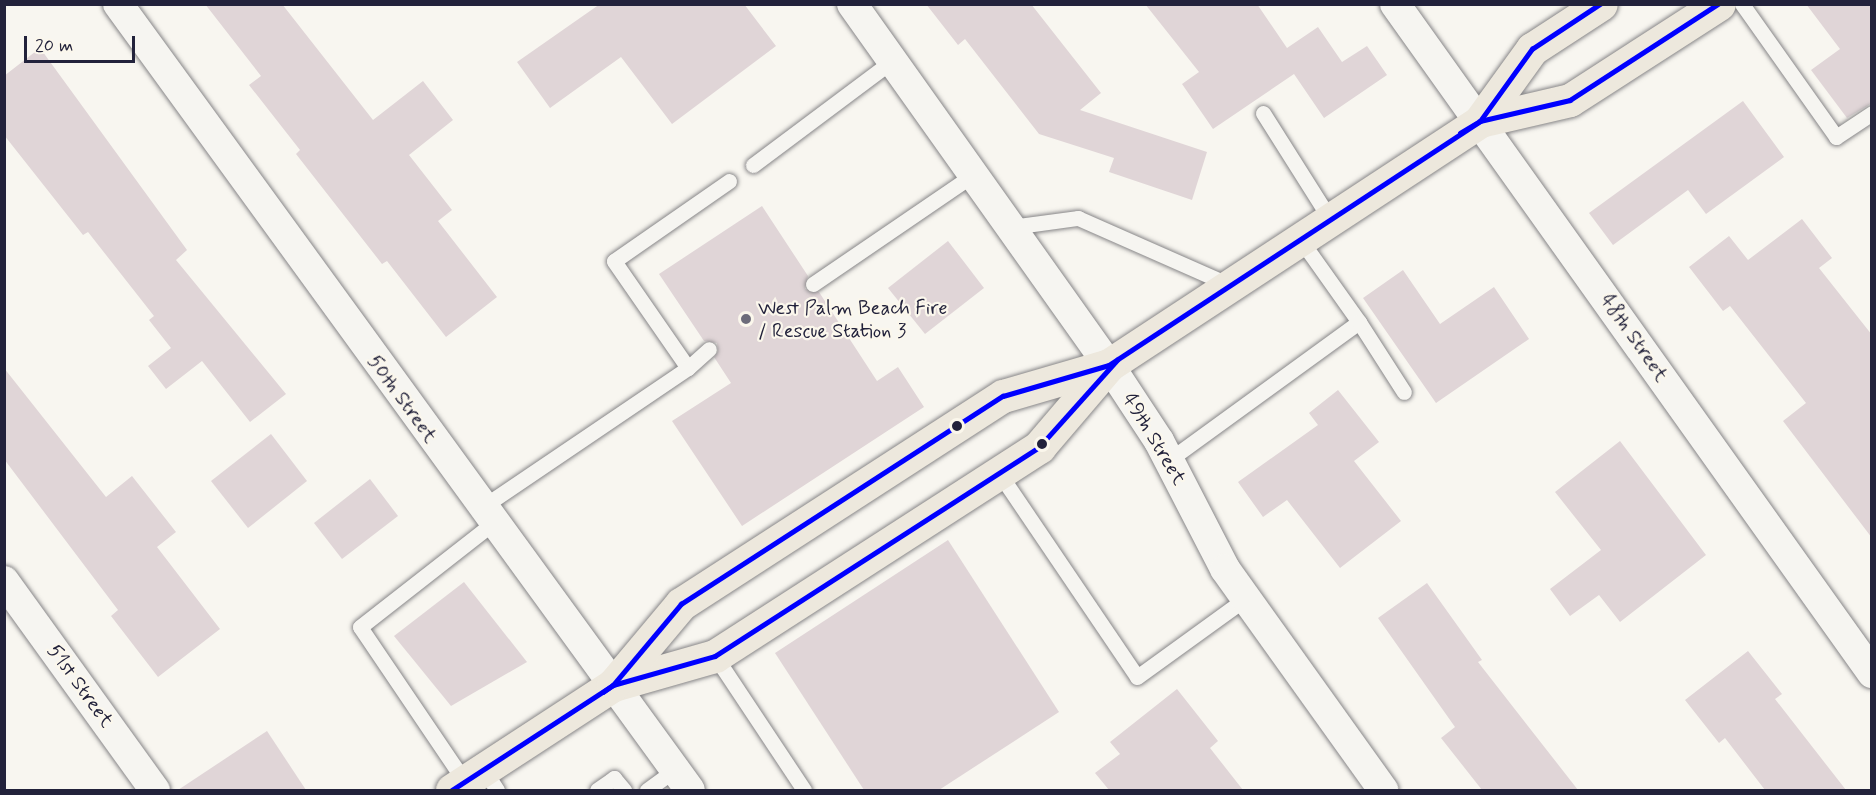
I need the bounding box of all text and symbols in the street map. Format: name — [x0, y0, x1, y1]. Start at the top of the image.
scale bar — [27, 24, 138, 62]
text: 20 m — [35, 34, 73, 58]
street label: 48th Street — [1595, 289, 1673, 387]
place label: West Palm Beach Fire / Rescue Station 3 — [758, 296, 948, 343]
marker: West Palm Beach Fire / Rescue Station 3 — [739, 312, 753, 326]
street label: 50th Street — [362, 350, 442, 448]
street label: 49th Street — [1117, 389, 1191, 489]
unlabelled marker — [951, 420, 963, 432]
unlabelled marker — [1036, 438, 1048, 450]
street label: 51st Street — [42, 640, 118, 732]

